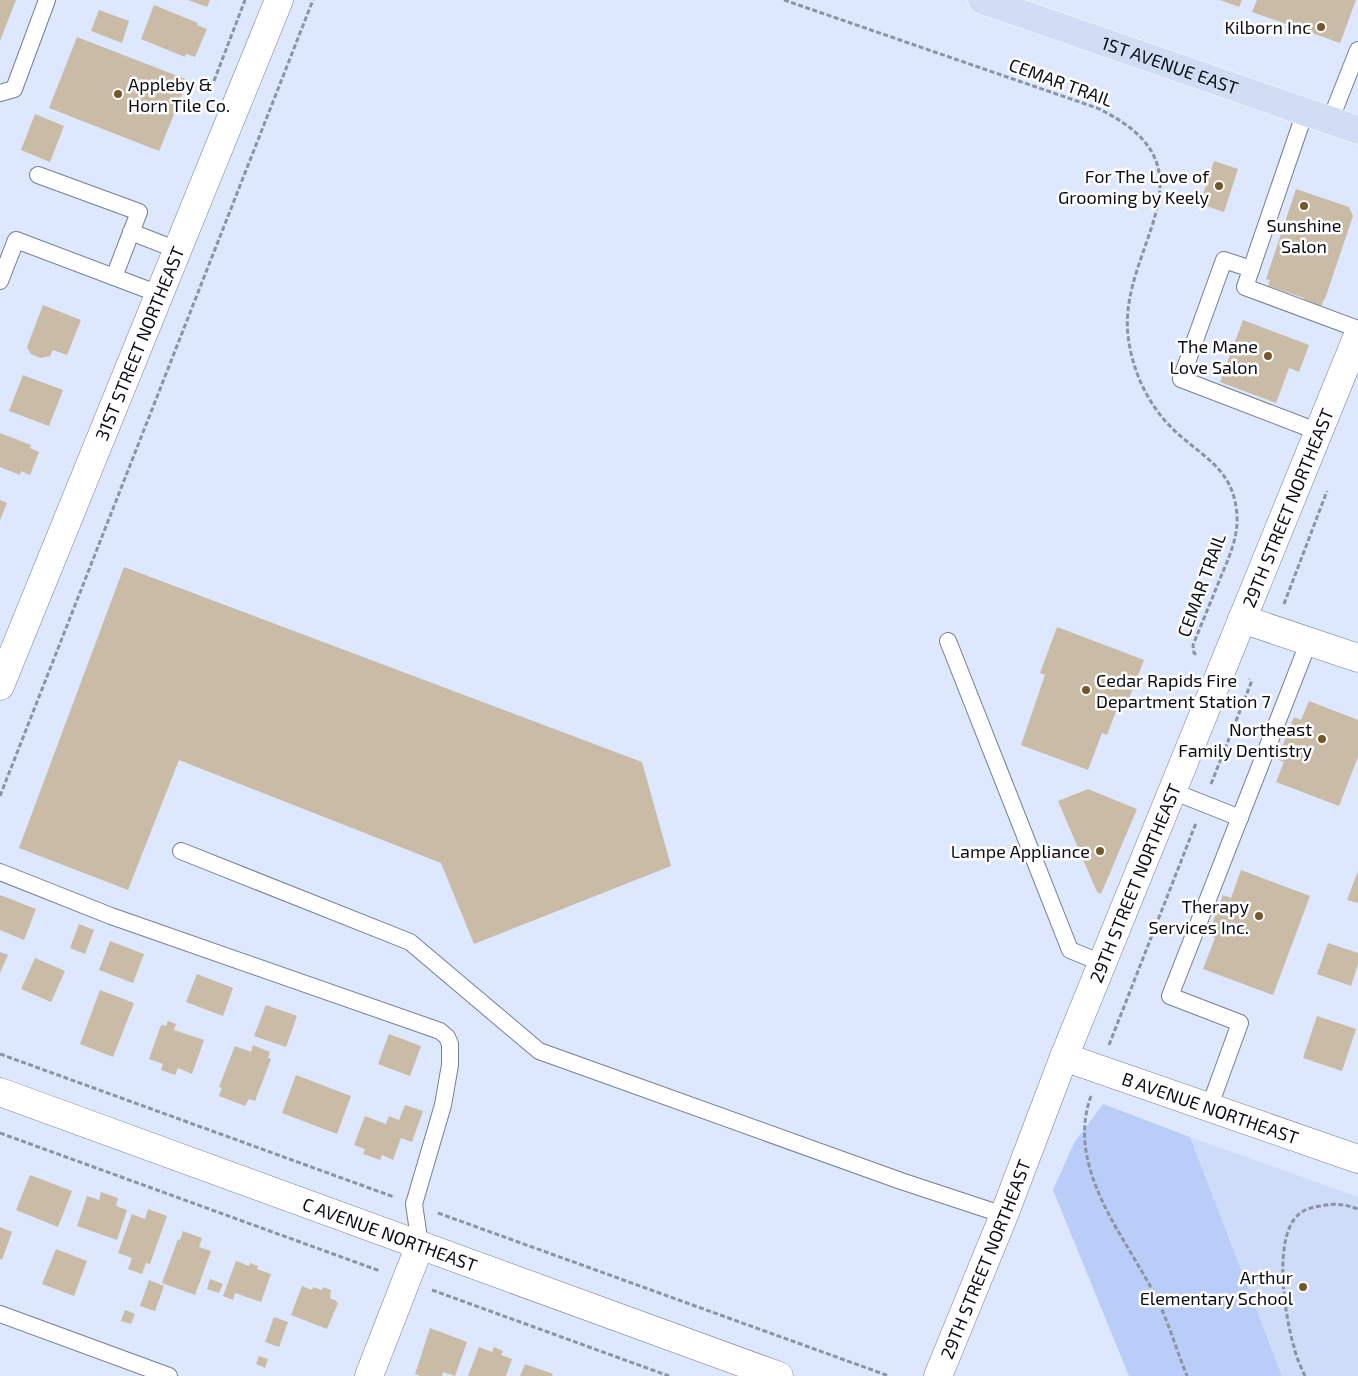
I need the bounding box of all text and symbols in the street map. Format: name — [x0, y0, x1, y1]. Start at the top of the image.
place label: Kilborn Inc — [1224, 16, 1311, 38]
marker: Kilborn Inc — [1315, 21, 1327, 33]
street label: 1ST AVENUE EAST — [1099, 31, 1242, 99]
street label: CEMAR TRAIL — [1006, 53, 1116, 111]
place label: Appleby & Horn Tile Co. — [128, 73, 230, 116]
marker: Appleby & Horn Tile Co. — [112, 88, 124, 100]
place label: For The Love of Grooming by Keely — [1058, 165, 1210, 208]
marker: For The Love of Grooming by Keely — [1213, 180, 1225, 192]
marker: Sunshine Salon — [1298, 200, 1310, 212]
place label: Sunshine Salon — [1266, 214, 1342, 257]
street label: 31ST STREET NORTHEAST — [90, 243, 189, 443]
place label: The Mane Love Salon — [1170, 335, 1258, 378]
marker: The Mane Love Salon — [1262, 350, 1274, 362]
street label: 29TH STREET NORTHEAST — [1237, 405, 1338, 611]
street label: CEMAR TRAIL — [1172, 530, 1230, 640]
place label: Cedar Rapids Fire Department Station 7 — [1096, 669, 1271, 712]
marker: Cedar Rapids Fire Department Station 7 — [1080, 684, 1092, 696]
place label: Northeast Family Dentistry — [1178, 718, 1312, 761]
marker: Northeast Family Dentistry — [1316, 733, 1328, 745]
street label: 29TH STREET NORTHEAST — [1085, 780, 1185, 986]
place label: Lampe Appliance — [951, 840, 1090, 862]
marker: Lampe Appliance — [1094, 845, 1106, 857]
place label: Therapy Services Inc. — [1148, 895, 1249, 938]
marker: Therapy Services Inc. — [1253, 910, 1265, 922]
street label: B AVENUE NORTHEAST — [1119, 1067, 1302, 1149]
street label: 29TH STREET NORTHEAST — [935, 1156, 1035, 1362]
street label: C AVENUE NORTHEAST — [300, 1192, 481, 1276]
place label: Arthur Elementary School — [1140, 1266, 1294, 1309]
marker: Arthur Elementary School — [1297, 1281, 1309, 1293]

